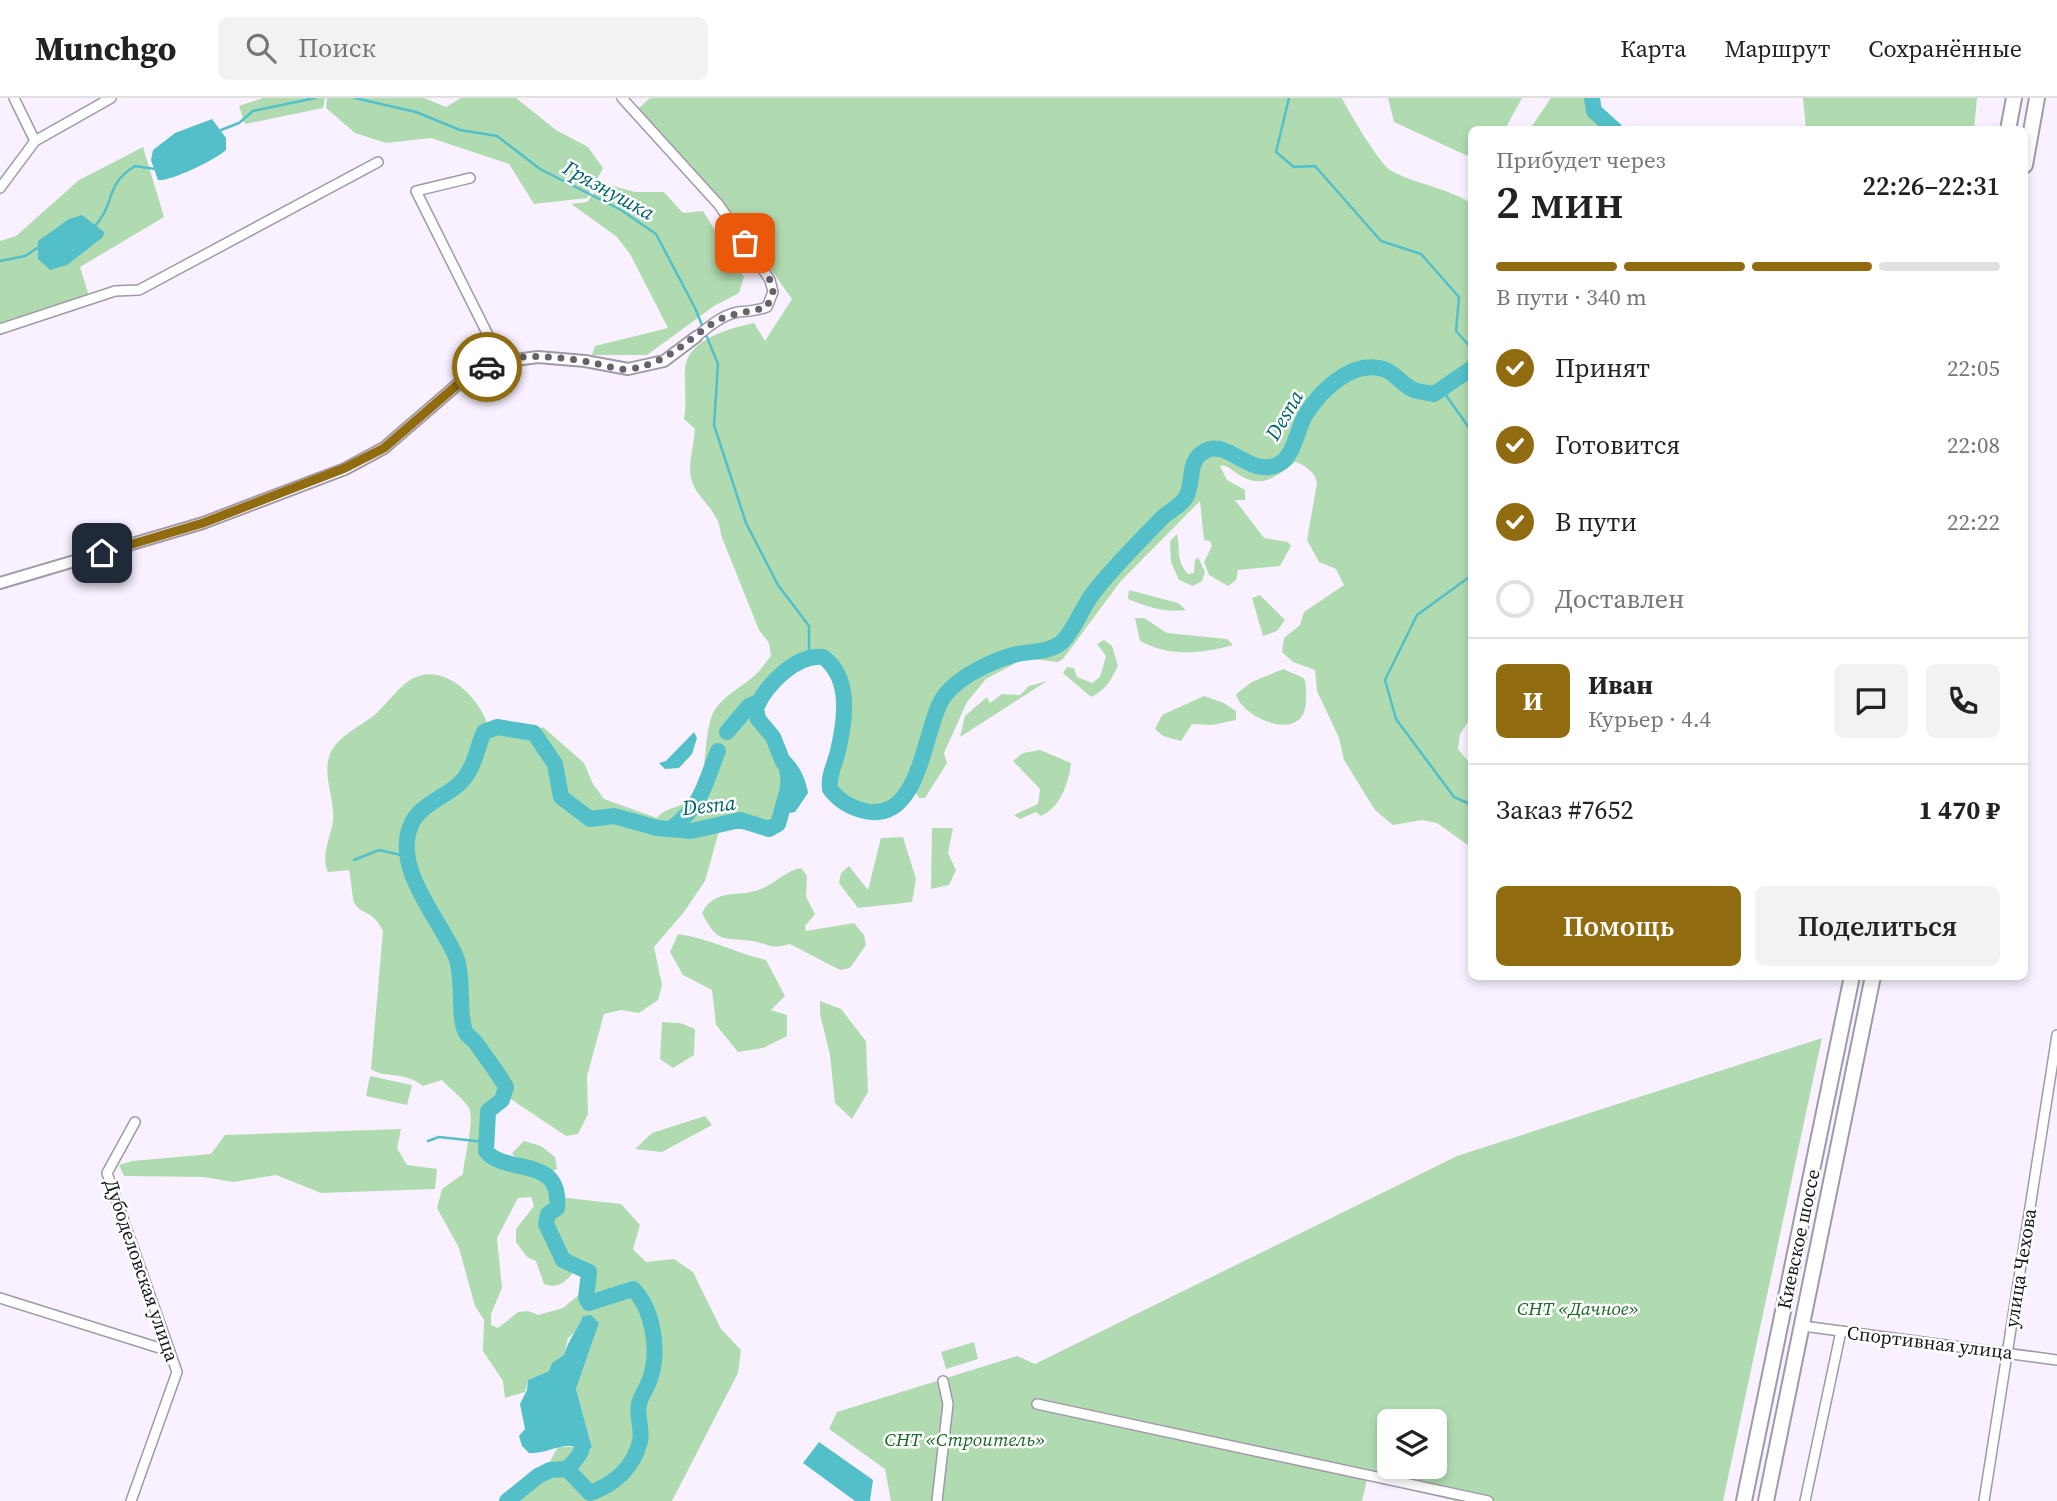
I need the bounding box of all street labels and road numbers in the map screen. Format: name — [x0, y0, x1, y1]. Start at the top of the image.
street label: Киевское шоссе — [1770, 1167, 1826, 1311]
street label: Дубоделовская улица — [99, 1175, 186, 1365]
street label: улица Чехова — [1998, 1206, 2042, 1329]
street label: Спортивная улица — [1846, 1319, 2015, 1365]

